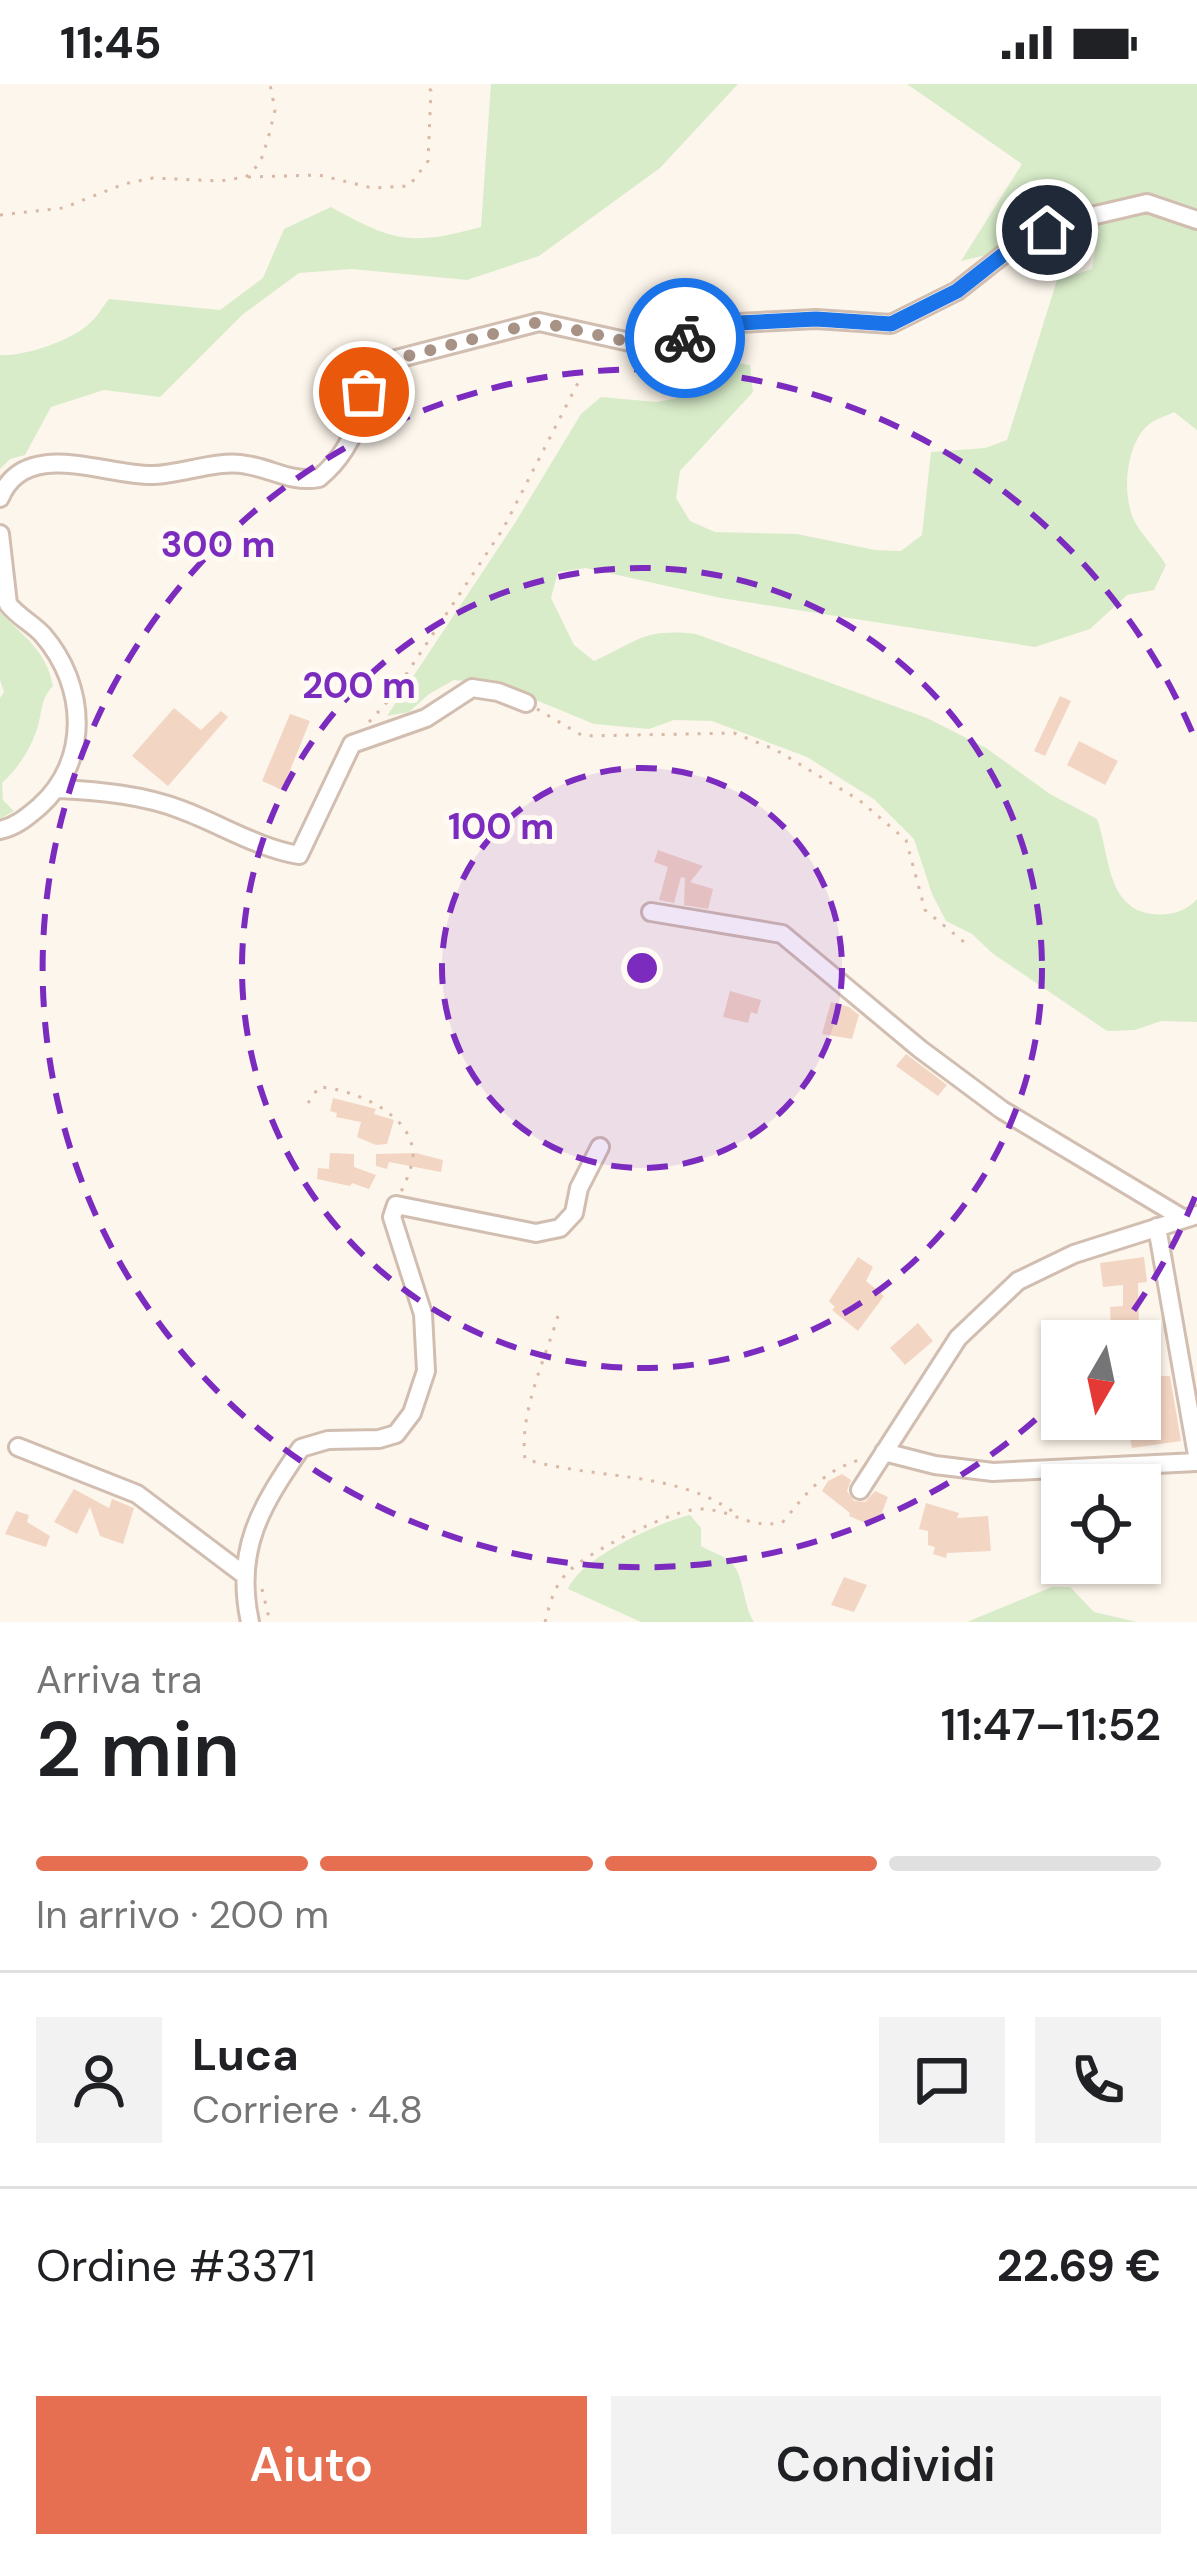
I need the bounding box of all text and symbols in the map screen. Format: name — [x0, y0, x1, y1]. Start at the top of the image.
text: 11:45 — [60, 13, 161, 72]
pin — [996, 179, 1098, 281]
icon: home — [1014, 197, 1080, 263]
courier — [625, 278, 745, 398]
icon: bike — [652, 305, 718, 371]
pin — [313, 341, 415, 443]
icon: bag — [331, 359, 397, 425]
text: 300 m — [161, 521, 275, 568]
text: 200 m — [302, 662, 416, 709]
text: 100 m — [448, 803, 554, 850]
centre of rings — [621, 947, 663, 989]
north arrow — [1041, 1320, 1161, 1440]
map controls — [1041, 1320, 1161, 1584]
button: locate — [1041, 1464, 1161, 1584]
text: Arriva tra — [36, 1654, 202, 1705]
text: 11:47–11:52 — [941, 1695, 1161, 1754]
text: 2 min — [36, 1699, 240, 1800]
text: In arrivo · 200 m — [36, 1889, 329, 1940]
button: person — [36, 2017, 162, 2143]
button: chat — [879, 2017, 1005, 2143]
button: phone — [1035, 2017, 1161, 2143]
text: Luca — [192, 2025, 299, 2084]
text: Corriere · 4.8 — [192, 2084, 423, 2135]
text: Ordine #3371 — [36, 2236, 316, 2295]
text: 22.69 € — [997, 2236, 1161, 2295]
button: Aiuto — [36, 2396, 587, 2534]
button: Condividi — [611, 2396, 1161, 2534]

